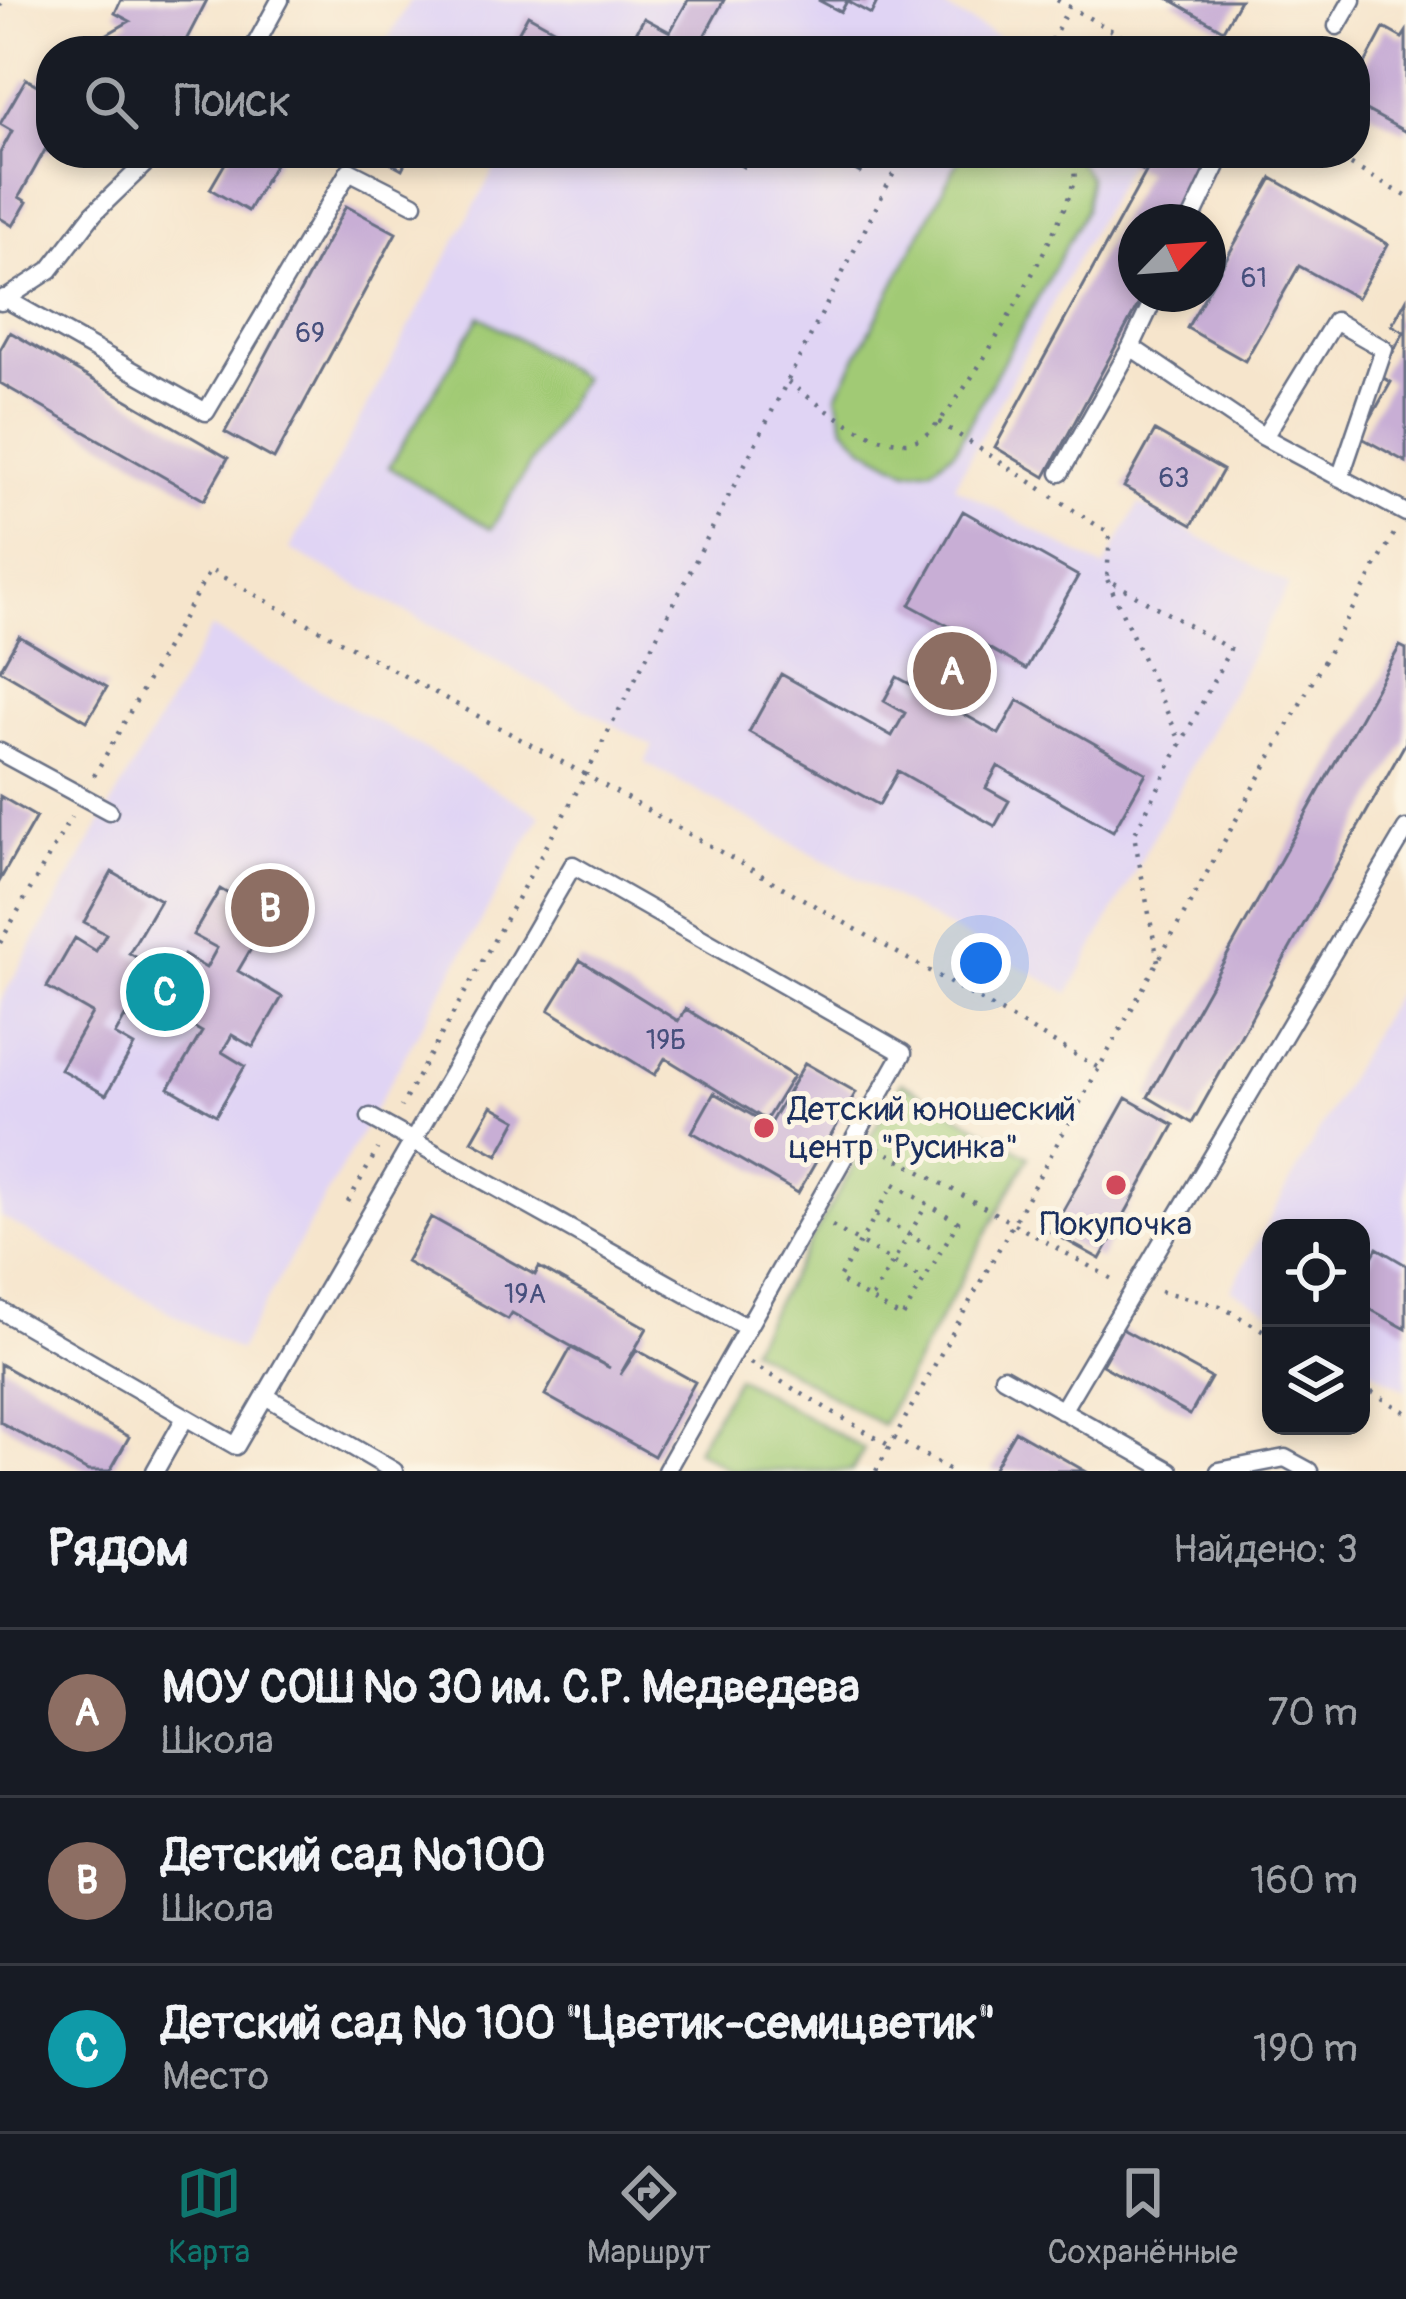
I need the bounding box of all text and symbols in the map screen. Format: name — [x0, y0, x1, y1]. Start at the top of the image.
search box — [36, 36, 1370, 168]
icon: search — [78, 69, 144, 135]
text: Поиск — [174, 74, 291, 130]
north arrow — [1118, 204, 1226, 312]
house number: 61 — [1241, 262, 1267, 295]
house number: 69 — [295, 317, 325, 350]
house number: 63 — [1159, 462, 1189, 495]
pin: A — [913, 626, 991, 716]
pin: B — [231, 863, 309, 953]
your location — [951, 933, 1011, 993]
pin: C — [126, 947, 204, 1037]
house number: 19Б — [646, 1024, 686, 1057]
place label: Детский юношеский центр "Русинка" — [787, 1089, 1076, 1168]
marker: Детский юношеский центр "Русинка" — [751, 1115, 777, 1141]
marker: Покупочка — [1103, 1172, 1129, 1198]
place label: Покупочка — [1040, 1204, 1192, 1245]
map controls — [1262, 1219, 1370, 1435]
button: locate — [1262, 1219, 1370, 1327]
house number: 19А — [504, 1278, 546, 1311]
button: layers — [1262, 1327, 1370, 1435]
text: Рядом — [48, 1517, 189, 1581]
text: Найдено: 3 — [1173, 1525, 1358, 1574]
text: МОУ СОШ № 30 им. С.Р. Медведева — [162, 1660, 860, 1716]
text: A — [74, 1688, 100, 1737]
text: 70 m — [1268, 1688, 1358, 1737]
text: Школа — [162, 1716, 274, 1765]
text: Детский сад №100 — [162, 1828, 545, 1884]
text: B — [76, 1856, 98, 1905]
text: 160 m — [1250, 1856, 1358, 1905]
text: Школа — [162, 1884, 274, 1933]
text: Детский сад № 100 "Цветик-семицветик" — [162, 1996, 996, 2052]
text: C — [75, 2024, 99, 2073]
text: 190 m — [1253, 2024, 1358, 2073]
text: Место — [162, 2052, 269, 2101]
tab: Карта — [168, 2160, 250, 2273]
tab: Маршрут — [587, 2160, 711, 2273]
tab: Сохранённые — [1047, 2160, 1238, 2273]

